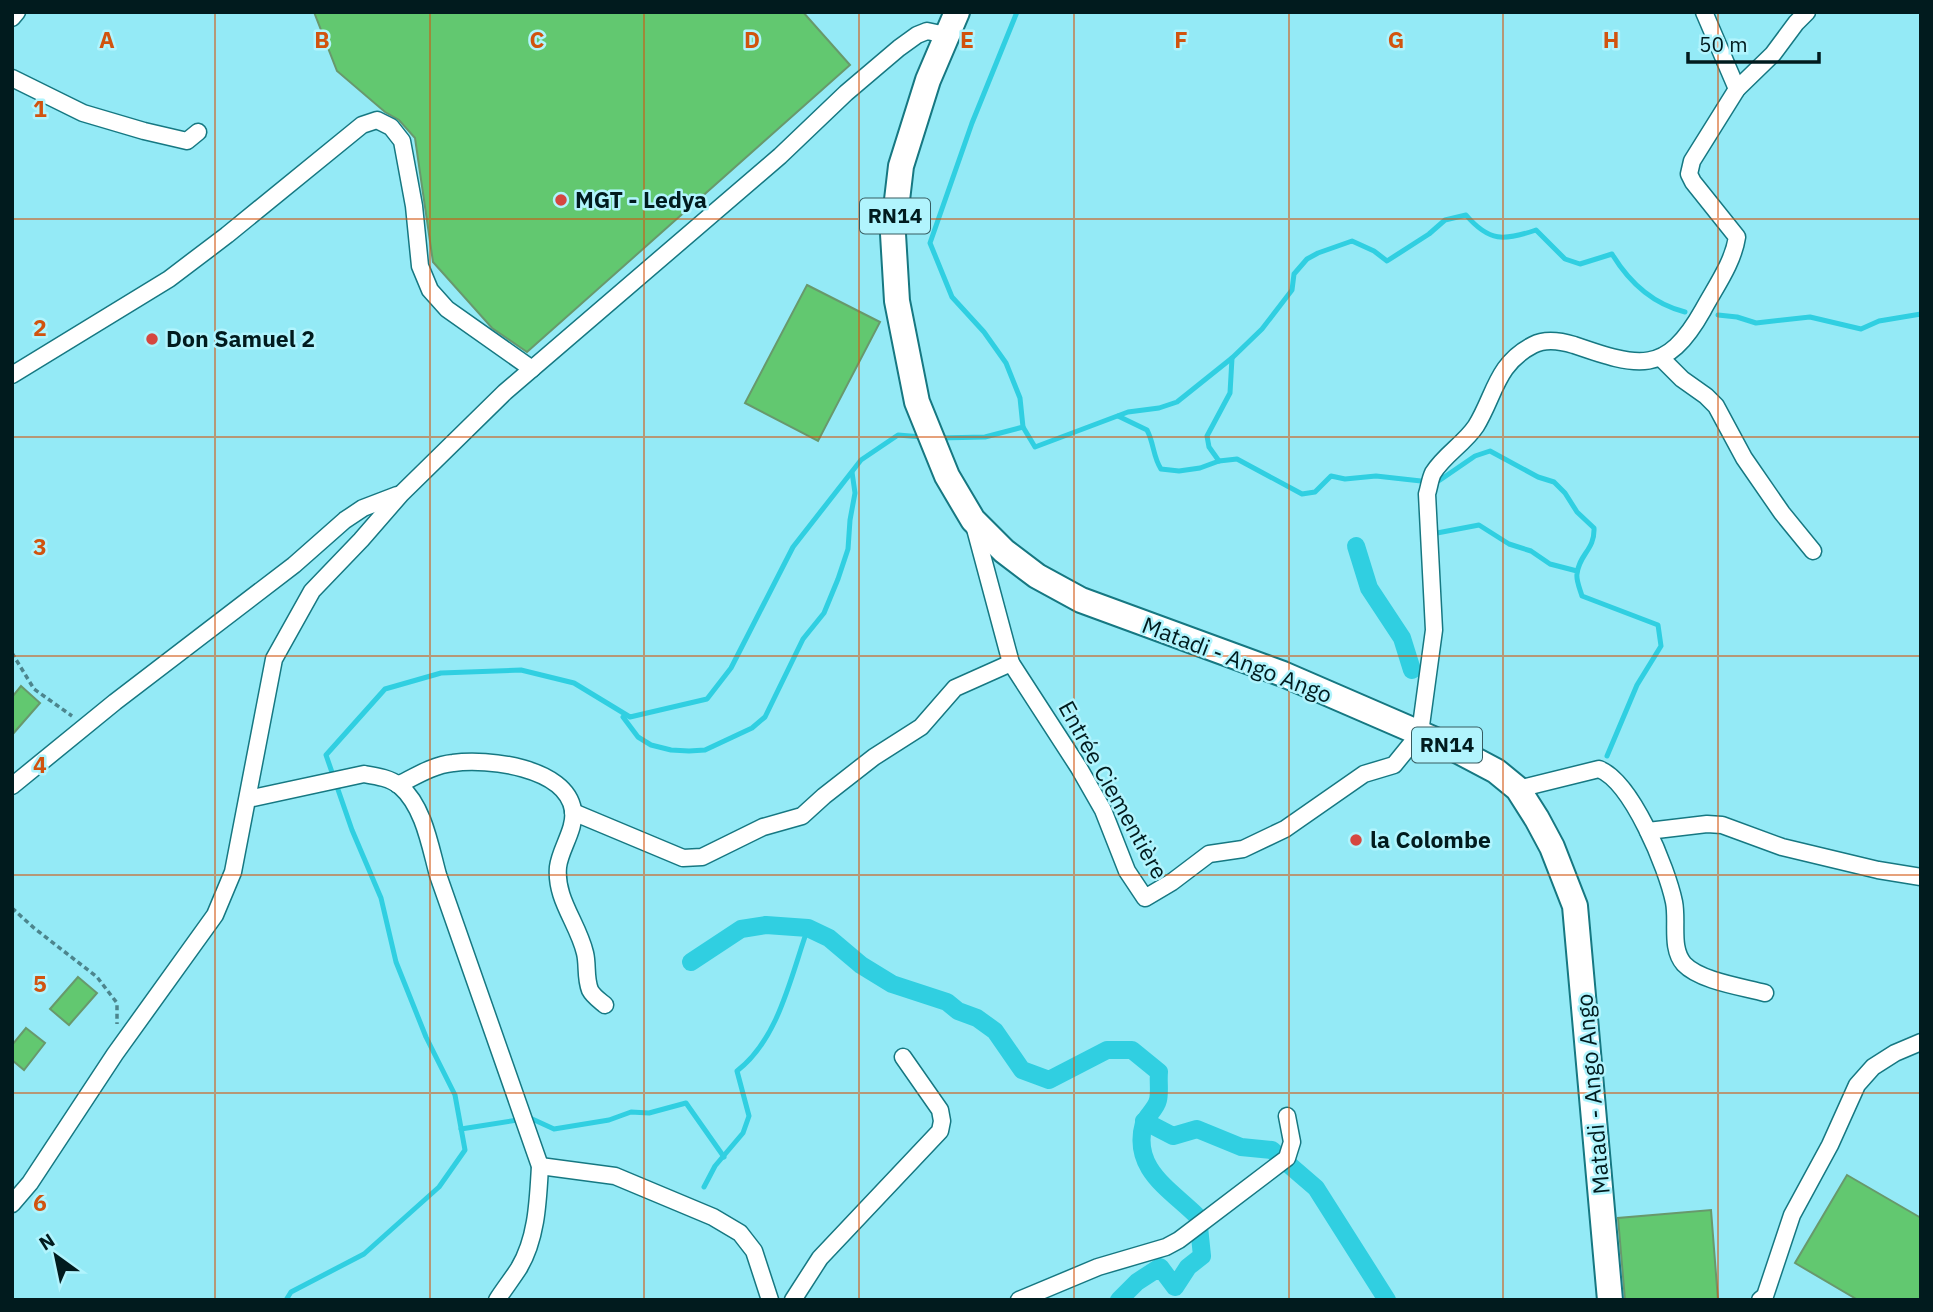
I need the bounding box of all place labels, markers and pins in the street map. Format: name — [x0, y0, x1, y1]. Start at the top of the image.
place label: MGT - Ledya — [575, 184, 707, 214]
marker: MGT - Ledya — [553, 192, 569, 208]
place label: Don Samuel 2 — [166, 323, 315, 353]
marker: Don Samuel 2 — [144, 331, 160, 347]
place label: la Colombe — [1370, 824, 1491, 854]
marker: la Colombe — [1348, 832, 1364, 848]

